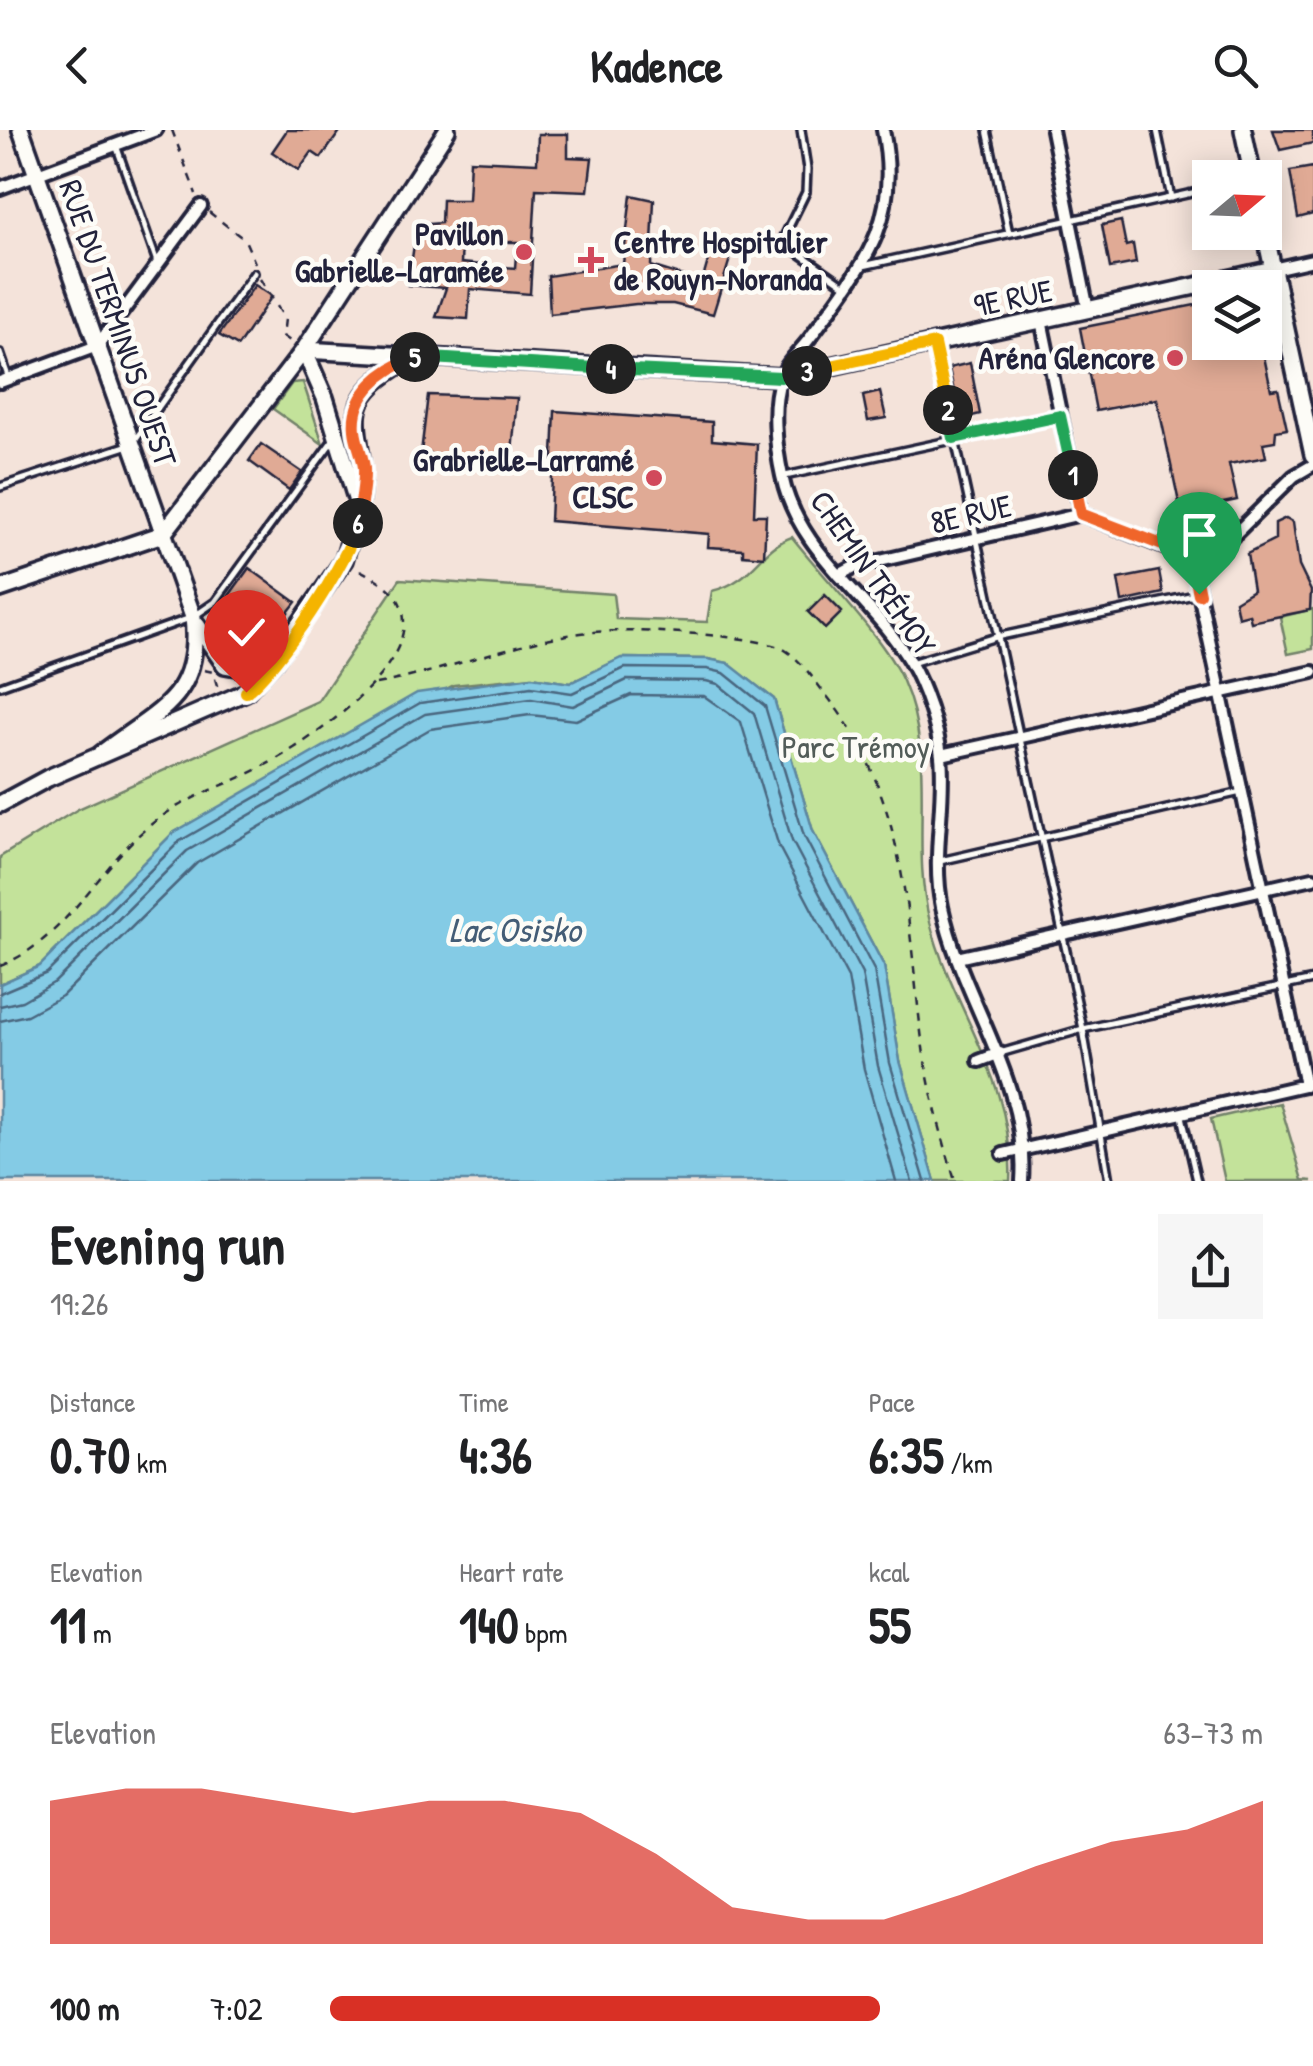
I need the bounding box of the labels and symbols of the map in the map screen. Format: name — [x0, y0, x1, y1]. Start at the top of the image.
north arrow — [1192, 160, 1282, 250]
street label: RUE DU TERMINUS OUEST — [49, 174, 188, 473]
place label: Pavillon Gabrielle-Laramée — [295, 212, 504, 292]
place label: Centre Hospitalier de Rouyn-Noranda — [614, 220, 828, 301]
marker: Pavillon Gabrielle-Laramée — [513, 241, 535, 263]
marker: Centre Hospitalier de Rouyn-Noranda — [578, 247, 604, 273]
street label: 9E RUE — [970, 268, 1056, 327]
pin: 5 — [390, 332, 440, 382]
place label: Aréna Glencore — [979, 336, 1155, 379]
pin: 4 — [586, 344, 636, 394]
pin: 3 — [782, 346, 832, 396]
marker: Aréna Glencore — [1164, 347, 1186, 369]
pin: 2 — [923, 385, 973, 435]
place label: Grabrielle-Larramé CLSC — [413, 438, 634, 518]
pin: 1 — [1048, 450, 1098, 500]
marker: Grabrielle-Larramé CLSC — [643, 467, 665, 489]
street label: CHEMIN TRÉMOY — [801, 482, 946, 664]
street label: 8E RUE — [926, 483, 1015, 544]
pin — [1157, 492, 1242, 595]
pin: 6 — [333, 498, 383, 548]
pin — [204, 590, 289, 693]
park label: Parc Trémoy — [782, 725, 930, 768]
water label: Lac Osisko — [449, 906, 584, 953]

